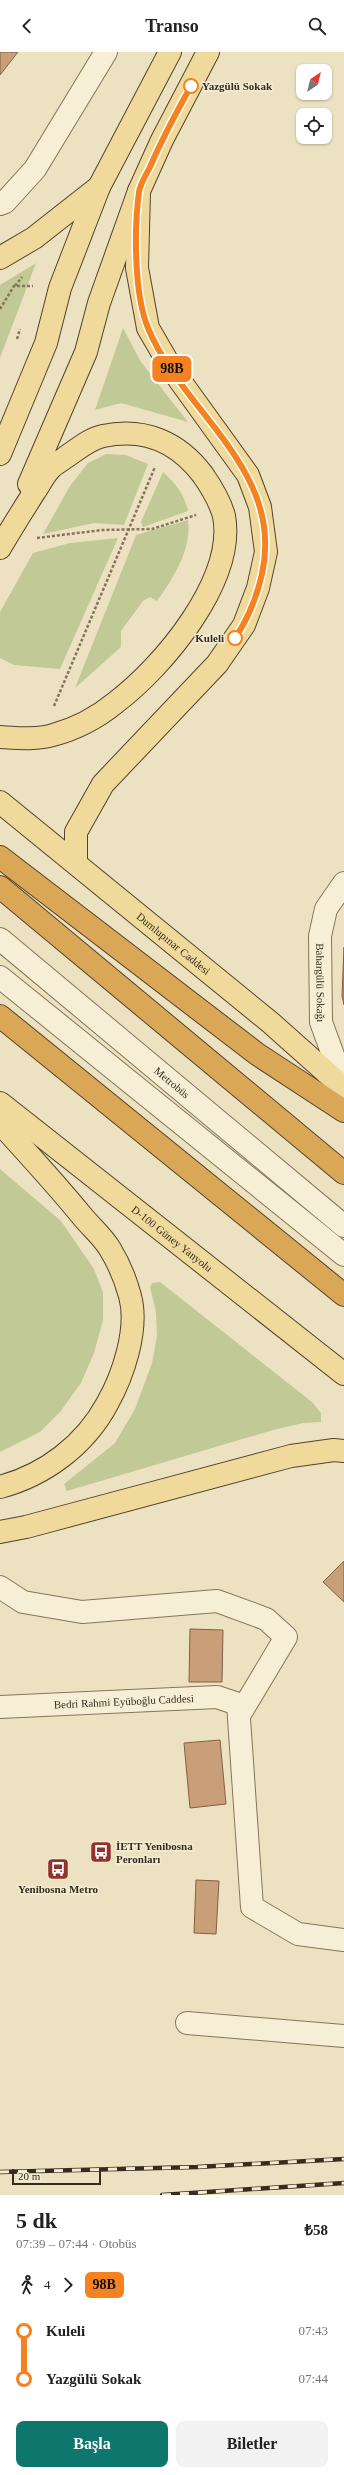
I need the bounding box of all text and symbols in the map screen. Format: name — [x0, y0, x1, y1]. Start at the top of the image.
icon: back — [16, 15, 38, 37]
icon: search — [306, 15, 328, 37]
text: Transo — [145, 16, 199, 36]
north arrow — [296, 64, 332, 100]
map controls — [296, 64, 332, 144]
marker: Yazgülü Sokak — [183, 78, 199, 94]
place label: Yazgülü Sokak — [202, 80, 273, 92]
button: locate — [296, 108, 332, 144]
line badge: 98B — [149, 356, 195, 382]
text: 98B — [160, 361, 184, 376]
marker: Kuleli — [227, 630, 243, 646]
place label: Kuleli — [195, 632, 224, 644]
street label: Dumlupınar Caddesi — [134, 910, 213, 977]
street label: Bahargülü Sokağı — [314, 943, 327, 1022]
street label: Metrobüs — [152, 1064, 192, 1101]
street label: D-100 Güney Yanyolu — [129, 1203, 215, 1274]
street label: Bedri Rahmi Eyüboğlu Caddesi — [53, 1692, 194, 1711]
bus stop icon: İETT Yenibosna Peronları — [88, 1839, 114, 1865]
place label: İETT Yenibosna Peronları — [116, 1840, 193, 1865]
bus stop icon: Yenibosna Metro — [45, 1856, 71, 1882]
place label: Yenibosna Metro — [18, 1883, 99, 1895]
scale bar — [12, 2167, 101, 2186]
text: 20 m — [18, 2170, 40, 2182]
text: 5 dk — [16, 2208, 57, 2233]
text: ₺58 — [304, 2222, 328, 2238]
text: 07:39 – 07:44 · Otobüs — [16, 2236, 137, 2251]
icon: walk — [16, 2274, 38, 2296]
icon: forward — [57, 2274, 79, 2296]
text: 4 — [44, 2277, 51, 2292]
text: 98B — [93, 2277, 116, 2292]
text: Kuleli — [46, 2323, 85, 2339]
text: 07:43 — [298, 2323, 328, 2338]
text: Yazgülü Sokak — [46, 2371, 141, 2387]
text: 07:44 — [298, 2371, 328, 2386]
button: Başla — [16, 2421, 168, 2467]
button: Biletler — [176, 2421, 328, 2467]

